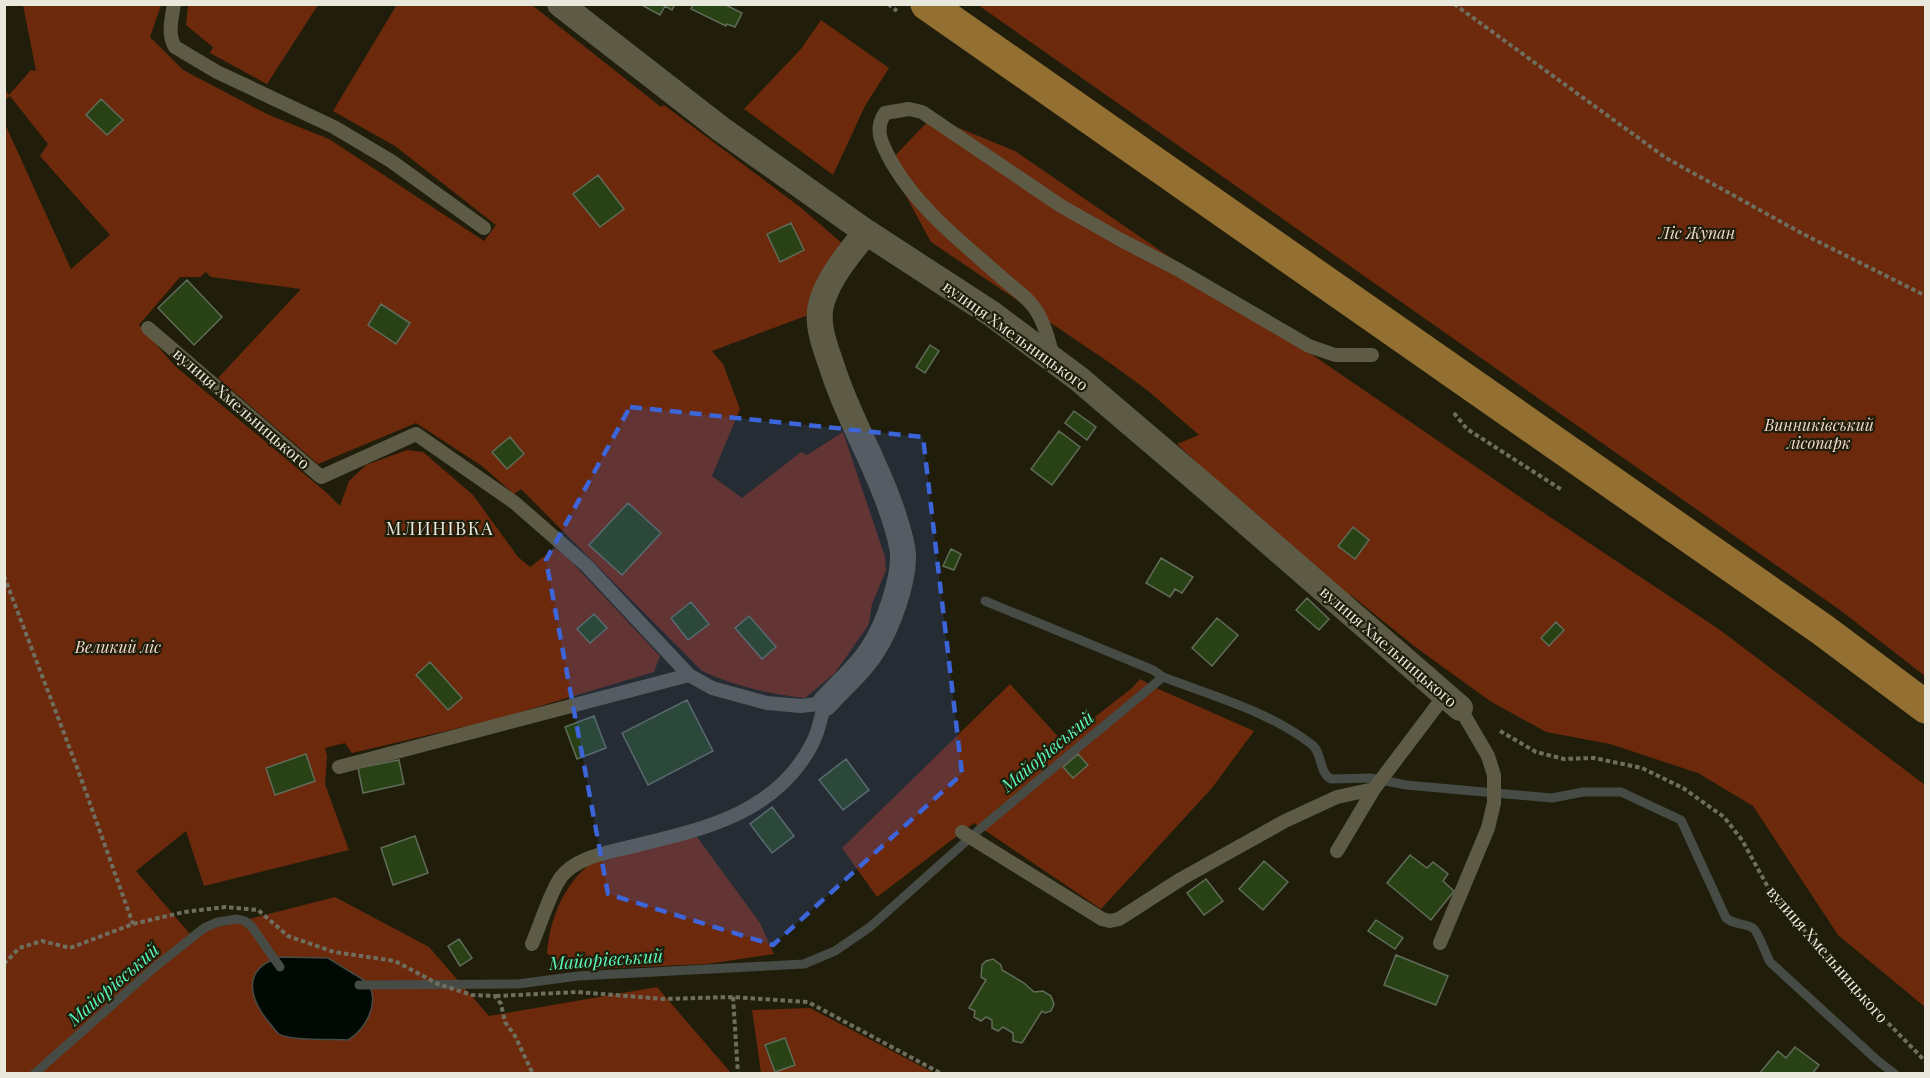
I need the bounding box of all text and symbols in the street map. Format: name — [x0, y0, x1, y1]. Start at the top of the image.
park label: Ліс Жупан — [1657, 222, 1735, 243]
street label: вулиця Хмельницького — [939, 275, 1093, 395]
street label: вулиця Хмельницького — [169, 343, 315, 473]
park label: Винниківський лісопарк — [1763, 414, 1875, 453]
district label: МЛИНІВКА — [386, 516, 494, 540]
street label: вулиця Хмельницького — [1316, 581, 1462, 711]
park label: Великий ліс — [74, 636, 161, 657]
water label: Майорівський — [995, 705, 1099, 798]
street label: вулиця Хмельницького — [1763, 881, 1893, 1027]
water label: Майорівський — [61, 937, 165, 1031]
water label: Майорівський — [547, 943, 665, 975]

